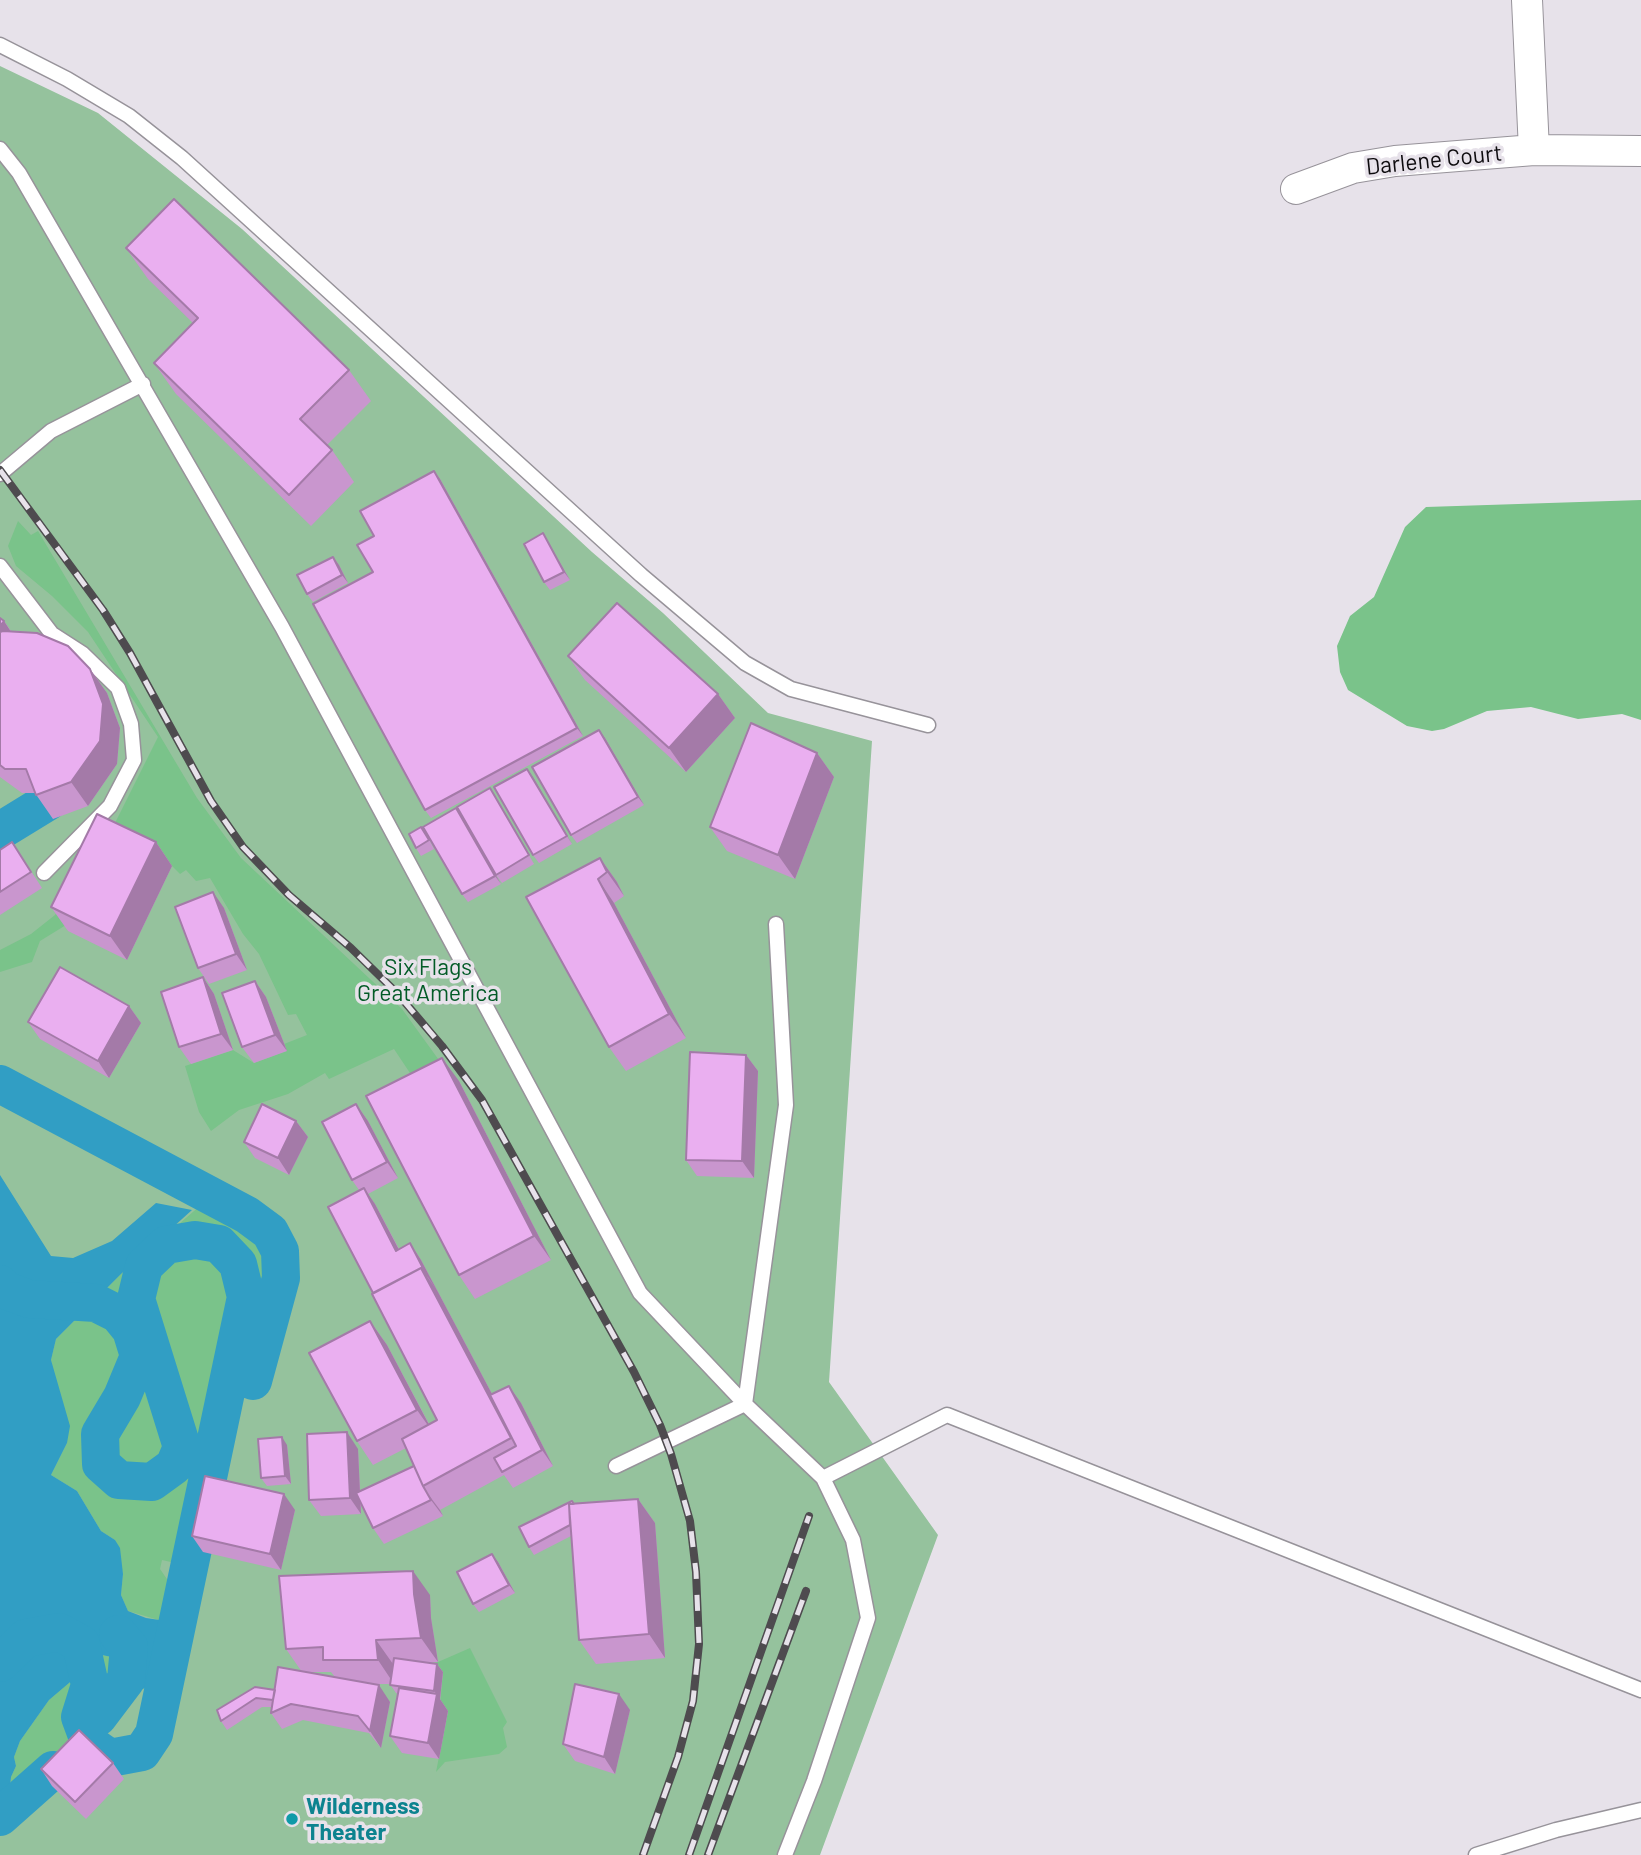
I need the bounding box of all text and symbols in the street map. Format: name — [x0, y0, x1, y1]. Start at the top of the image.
street label: Darlene Court — [1365, 139, 1503, 181]
park label: Six Flags Great America — [357, 953, 499, 1007]
place label: Wilderness Theater — [306, 1792, 420, 1846]
marker: Wilderness Theater — [284, 1811, 300, 1827]

